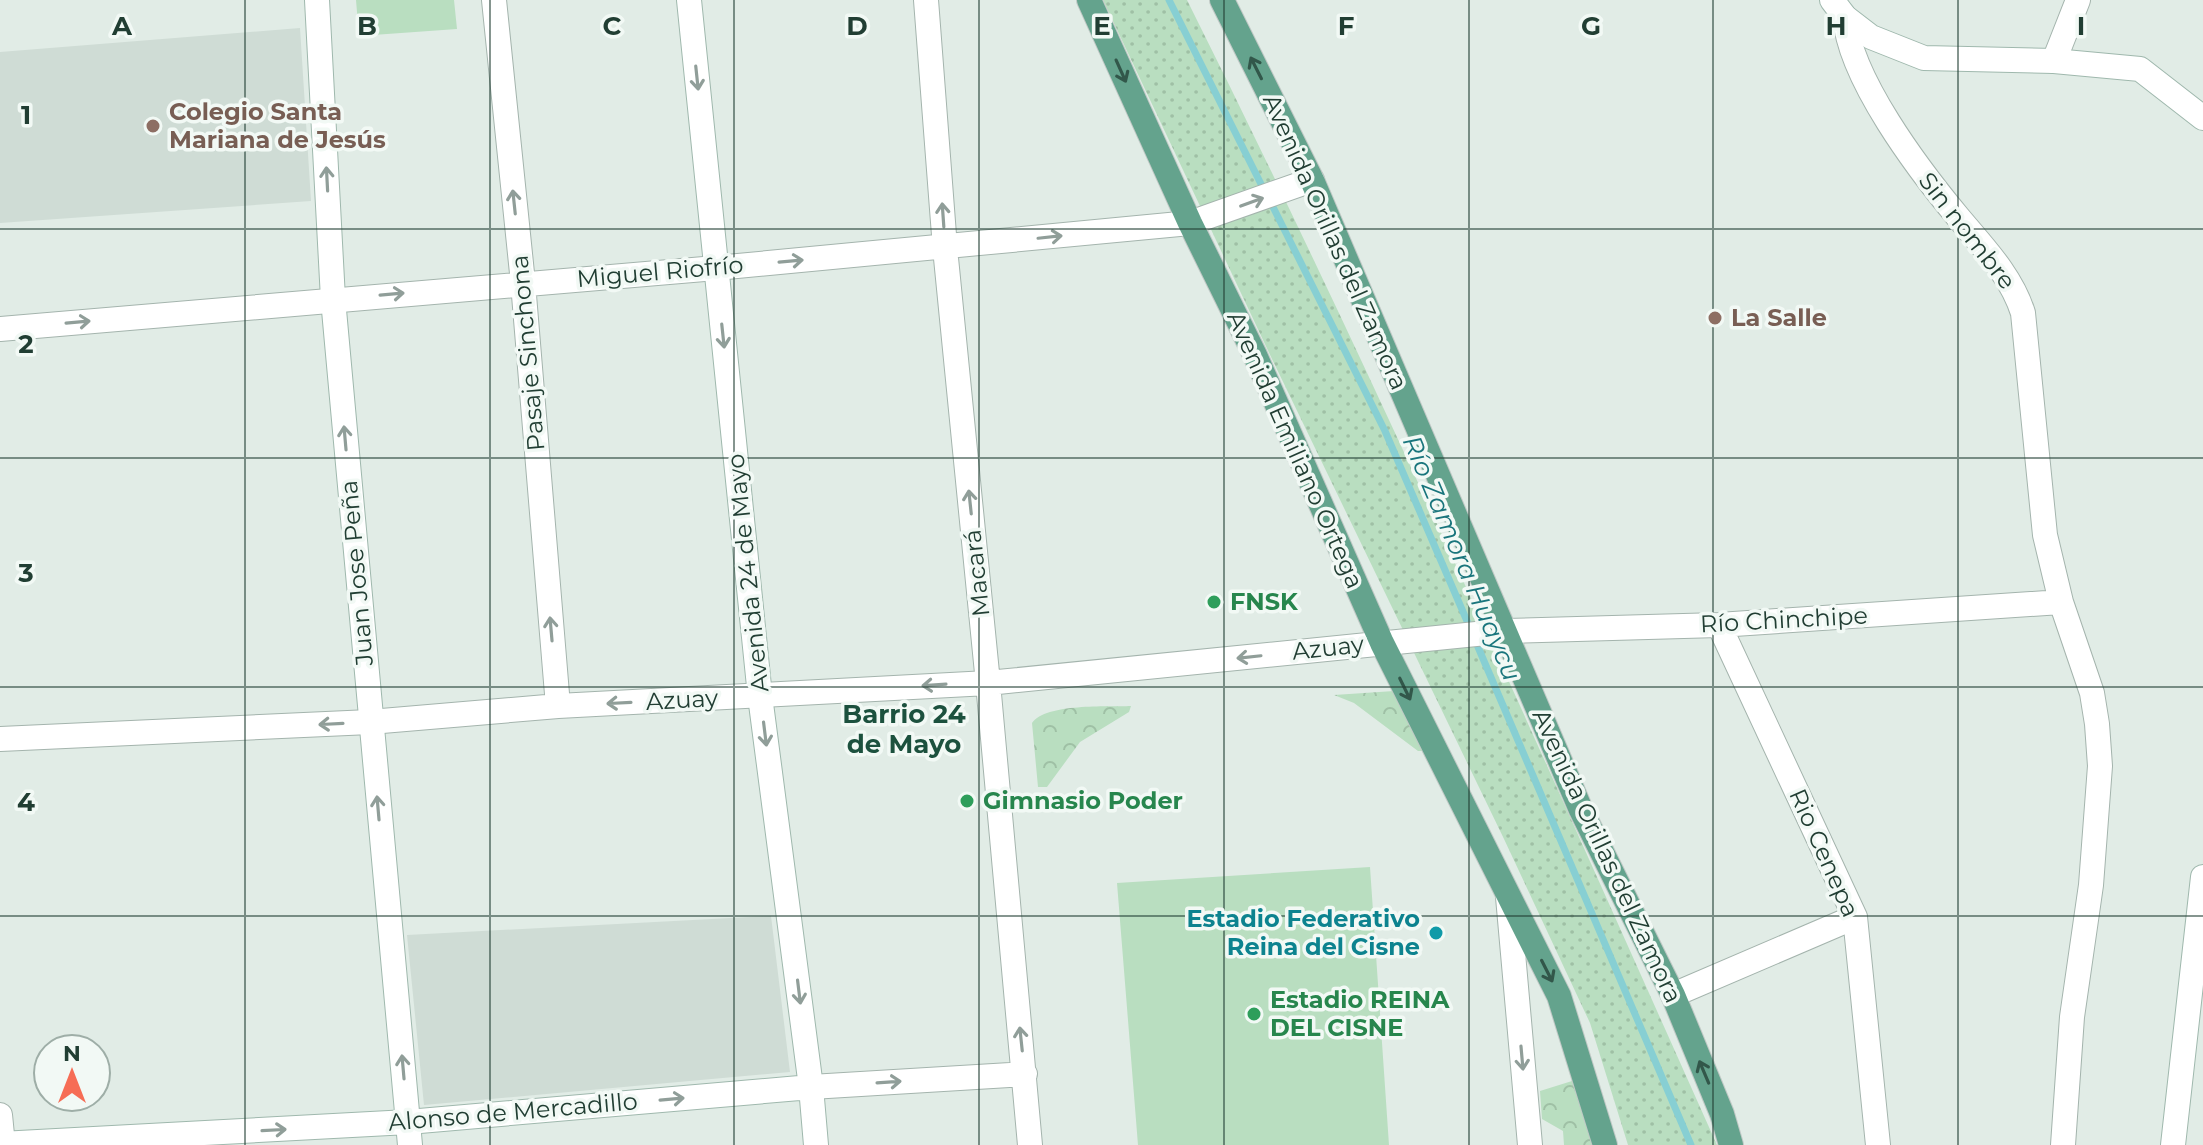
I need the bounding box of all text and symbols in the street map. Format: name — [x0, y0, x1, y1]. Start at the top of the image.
text: A — [111, 10, 133, 42]
text: B — [357, 10, 377, 42]
text: C — [603, 10, 622, 42]
text: D — [846, 10, 868, 42]
text: E — [1093, 10, 1111, 42]
text: F — [1338, 10, 1354, 42]
text: G — [1581, 10, 1601, 42]
text: H — [1825, 10, 1847, 42]
text: I — [2077, 10, 2085, 42]
one-way arrow — [1248, 56, 1263, 80]
one-way arrow — [1115, 58, 1130, 83]
one-way arrow — [689, 64, 704, 91]
street label: Avenida Orillas del Zamora — [1257, 89, 1414, 394]
place label: Colegio Santa Mariana de Jesús — [169, 97, 386, 154]
text: 1 — [21, 99, 31, 131]
marker: Colegio Santa Mariana de Jesús — [144, 117, 162, 135]
one-way arrow — [319, 166, 334, 193]
street label: Sin nombre — [1913, 166, 2022, 295]
one-way arrow — [507, 189, 522, 216]
one-way arrow — [1239, 194, 1264, 208]
one-way arrow — [935, 202, 950, 229]
one-way arrow — [1036, 229, 1063, 244]
street label: Miguel Riofrío — [575, 250, 744, 293]
one-way arrow — [777, 253, 804, 268]
street label: Pasaje Sinchona — [504, 254, 551, 452]
one-way arrow — [378, 286, 405, 301]
place label: La Salle — [1731, 303, 1827, 332]
street label: Avenida Emiliano Ortega — [1221, 307, 1370, 593]
marker: La Salle — [1706, 309, 1724, 327]
one-way arrow — [64, 314, 91, 329]
one-way arrow — [716, 322, 731, 349]
text: 2 — [18, 328, 34, 360]
one-way arrow — [338, 425, 353, 452]
water label: Río Zamora Huaycu — [1396, 431, 1528, 685]
street label: Avenida 24 de Mayo — [721, 452, 774, 694]
street label: Juan Jose Peña — [334, 479, 379, 668]
one-way arrow — [962, 489, 977, 516]
street label: Macará — [958, 528, 995, 618]
text: 3 — [17, 557, 34, 589]
place label: FNSK — [1230, 587, 1299, 616]
marker: FNSK — [1205, 593, 1223, 611]
street label: Río Chinchipe — [1699, 601, 1869, 638]
one-way arrow — [543, 616, 558, 643]
street label: Azuay — [1290, 629, 1365, 666]
one-way arrow — [1236, 649, 1263, 664]
one-way arrow — [1398, 677, 1413, 701]
one-way arrow — [921, 678, 948, 693]
street label: Azuay — [645, 683, 719, 716]
one-way arrow — [606, 696, 633, 711]
district label: Barrio 24 de Mayo — [842, 698, 966, 760]
street label: Avenida Orillas del Zamora — [1527, 704, 1688, 1007]
one-way arrow — [318, 717, 345, 732]
one-way arrow — [758, 721, 773, 746]
street label: Rio Cenepa — [1783, 784, 1866, 921]
text: 4 — [17, 786, 35, 818]
place label: Gimnasio Poder — [983, 786, 1183, 815]
marker: Gimnasio Poder — [958, 792, 976, 810]
one-way arrow — [370, 796, 385, 822]
place label: Estadio Federativo Reina del Cisne — [1186, 904, 1420, 961]
marker: Estadio Federativo Reina del Cisne — [1427, 924, 1445, 942]
one-way arrow — [1539, 959, 1555, 983]
one-way arrow — [792, 979, 807, 1004]
place label: Estadio REINA DEL CISNE — [1270, 985, 1450, 1042]
marker: Estadio REINA DEL CISNE — [1245, 1005, 1263, 1023]
one-way arrow — [1014, 1026, 1029, 1053]
north arrow — [32, 1033, 112, 1113]
text: N — [63, 1040, 81, 1067]
one-way arrow — [1515, 1044, 1530, 1071]
one-way arrow — [395, 1054, 410, 1081]
one-way arrow — [1696, 1060, 1711, 1085]
one-way arrow — [875, 1074, 902, 1089]
street label: Alonso de Mercadillo — [387, 1086, 639, 1137]
one-way arrow — [658, 1091, 685, 1106]
one-way arrow — [260, 1122, 287, 1137]

